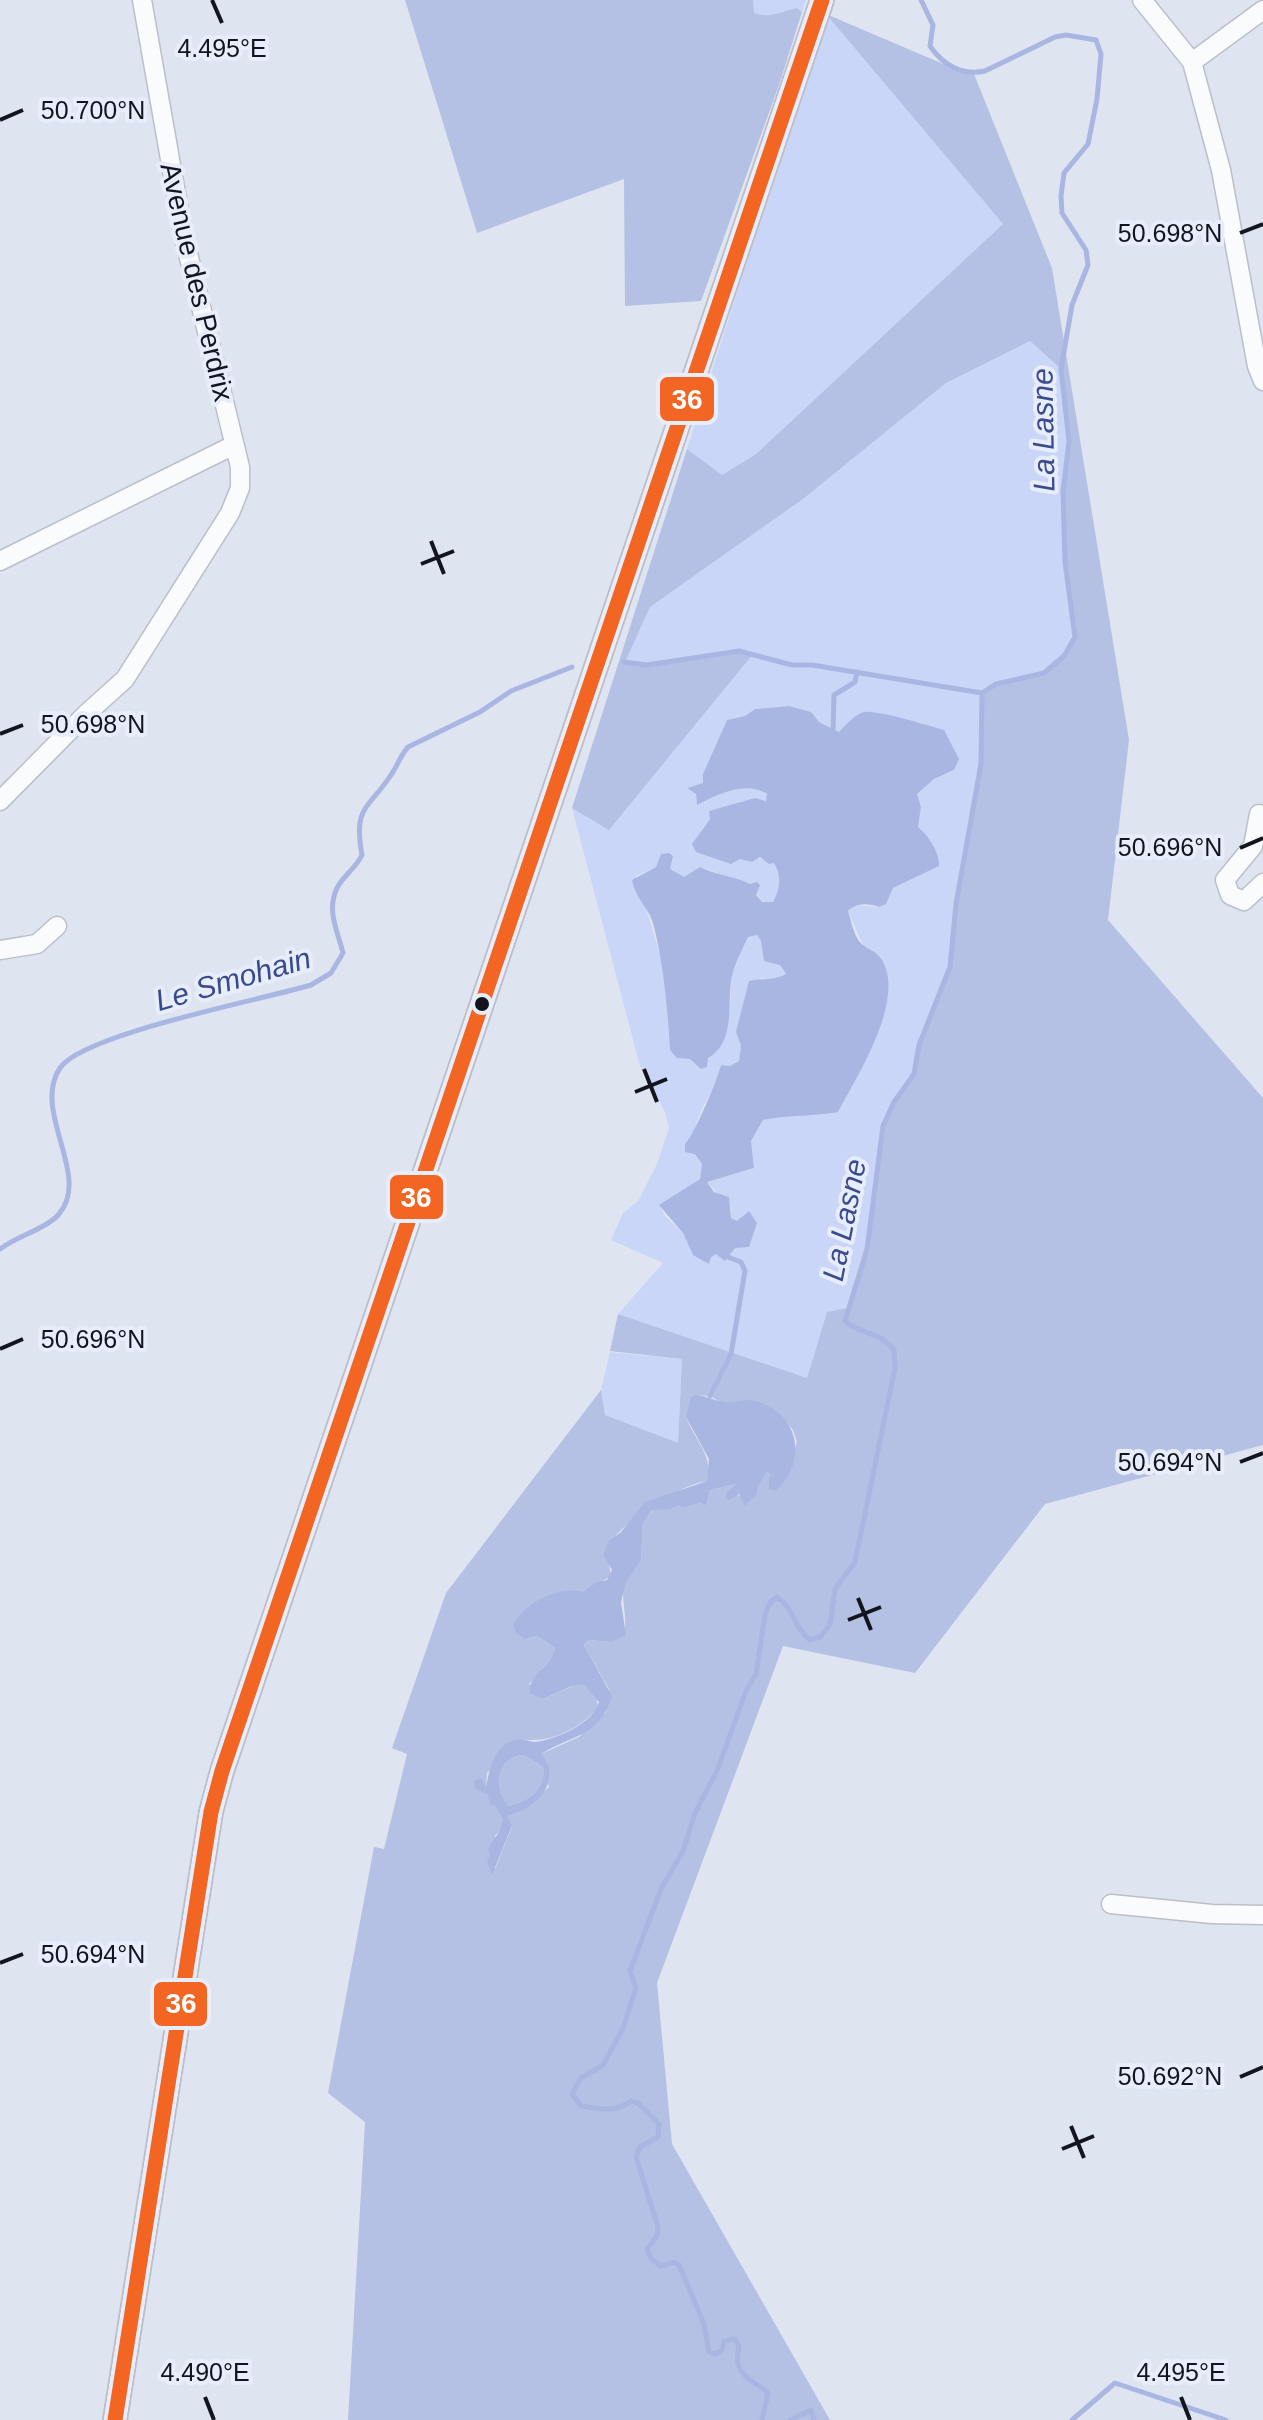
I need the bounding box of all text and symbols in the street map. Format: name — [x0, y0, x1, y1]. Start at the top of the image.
text: 4.495°E — [177, 34, 267, 62]
text: 50.700°N — [41, 96, 145, 124]
street label: Avenue des Perdrix — [154, 160, 240, 404]
text: 50.698°N — [1118, 219, 1222, 247]
water label: La Lasne — [1025, 368, 1061, 492]
line badge: 36 — [658, 375, 716, 423]
text: 36 — [671, 384, 703, 415]
text: 50.698°N — [41, 710, 145, 738]
text: 50.696°N — [1118, 833, 1222, 861]
water label: Le Smohain — [151, 941, 315, 1017]
unlabelled marker — [472, 994, 492, 1014]
water label: La Lasne — [816, 1156, 872, 1284]
line badge: 36 — [388, 1173, 445, 1221]
text: 36 — [400, 1182, 432, 1213]
text: 50.696°N — [41, 1325, 145, 1353]
text: 50.694°N — [1118, 1448, 1222, 1476]
text: 50.694°N — [41, 1940, 145, 1968]
line badge: 36 — [152, 1980, 209, 2028]
text: 36 — [165, 1988, 197, 2019]
text: 50.692°N — [1118, 2062, 1222, 2090]
text: 4.490°E — [160, 2358, 250, 2386]
text: 4.495°E — [1136, 2358, 1226, 2386]

